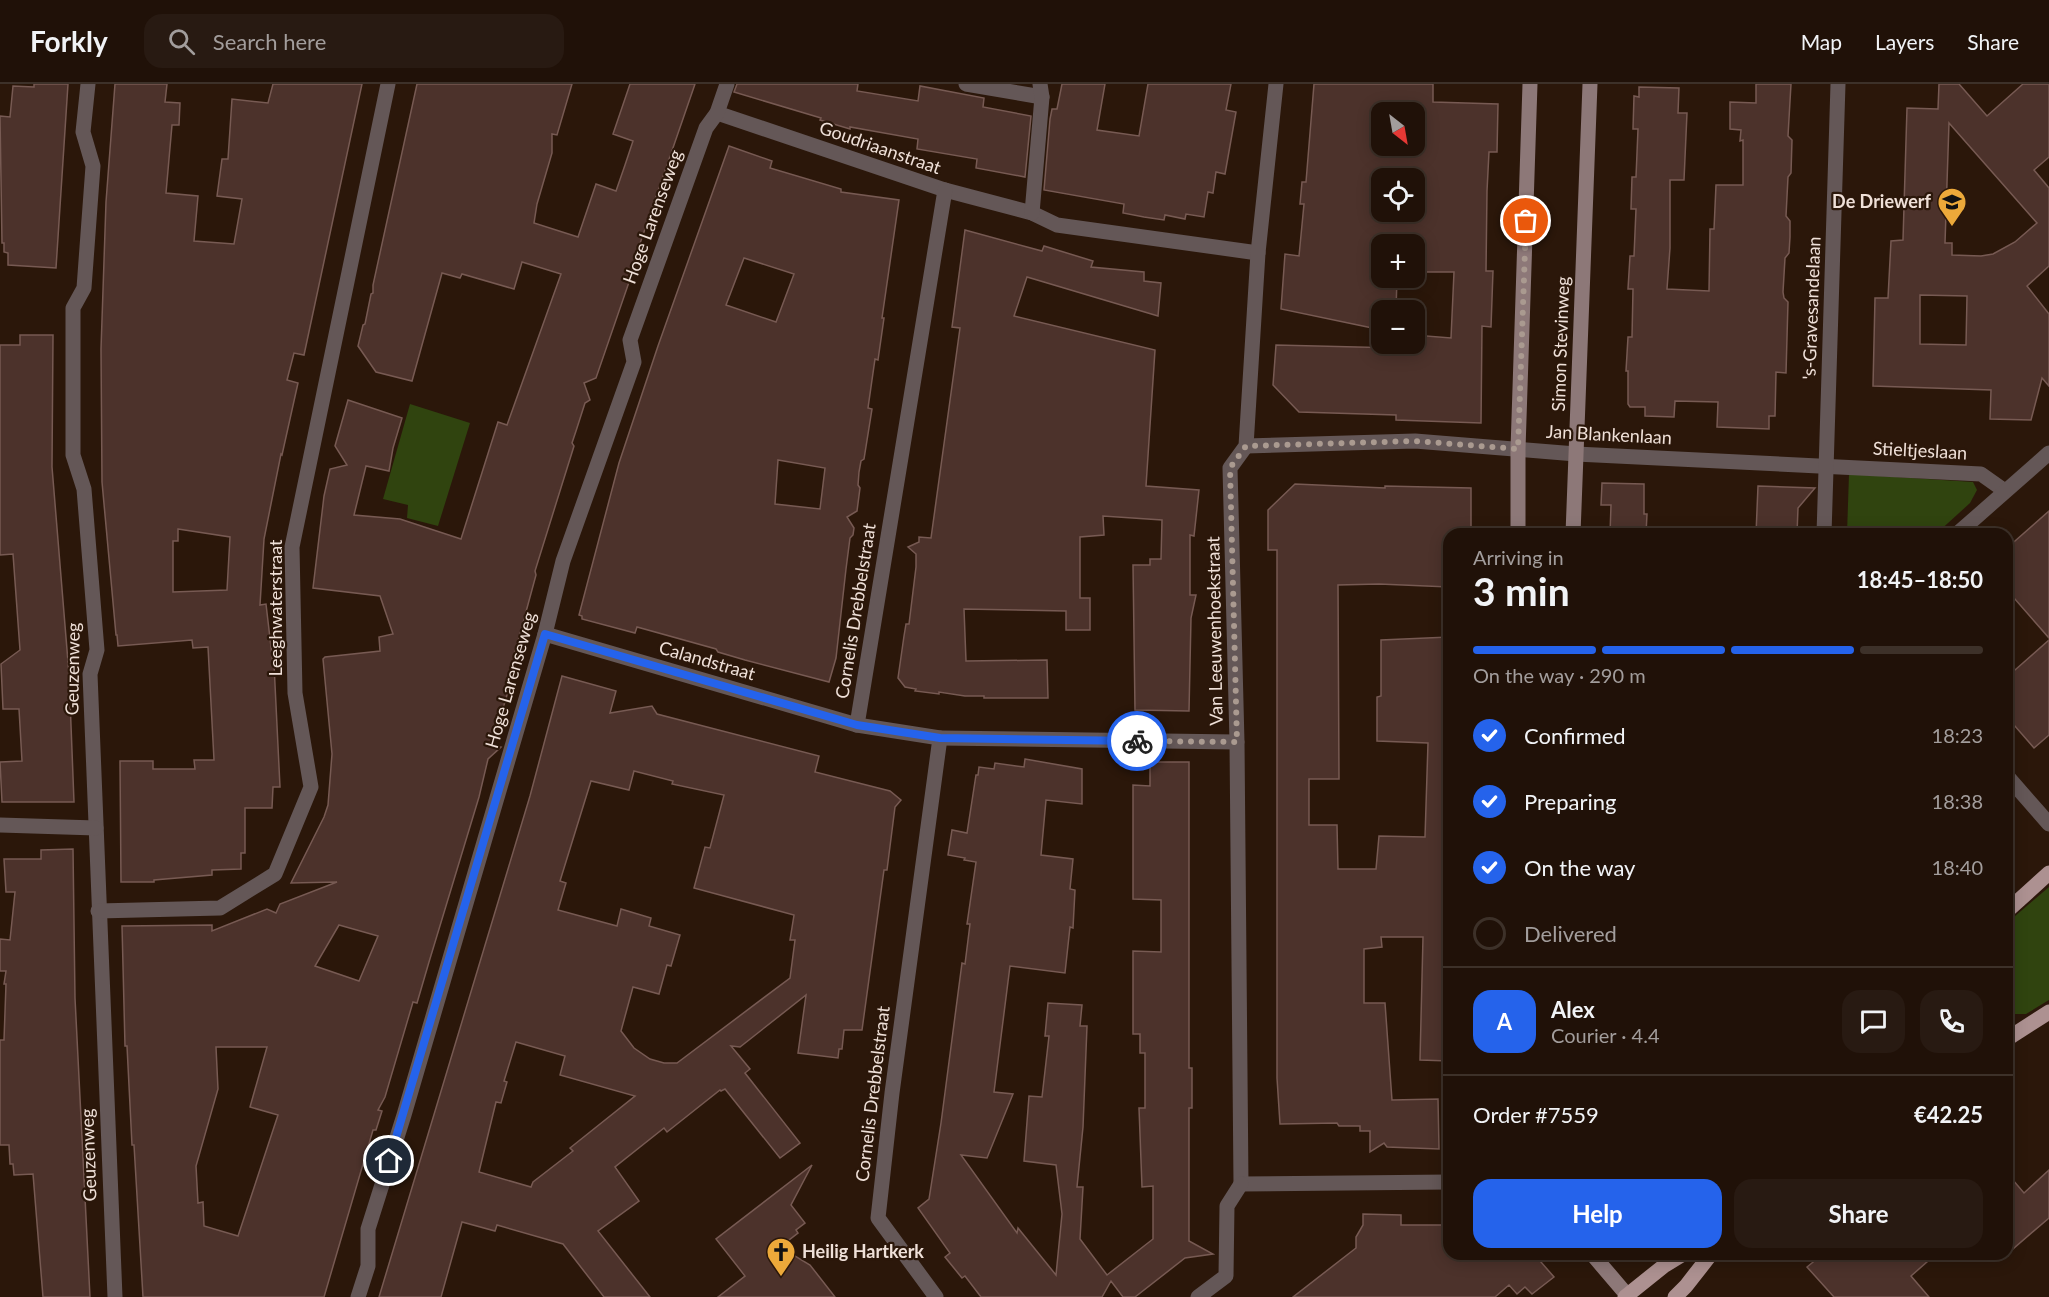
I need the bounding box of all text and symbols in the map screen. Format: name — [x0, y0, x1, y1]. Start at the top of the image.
search box — [144, 14, 564, 68]
text: Forkly — [30, 24, 108, 58]
icon: search — [165, 25, 198, 58]
text: Search here — [213, 28, 326, 55]
text: Map — [1801, 29, 1842, 54]
text: Layers — [1875, 29, 1934, 54]
text: Share — [1967, 29, 2019, 54]
north arrow — [1371, 102, 1425, 156]
map controls — [1371, 102, 1425, 354]
street label: Goudriaanstraat — [817, 116, 944, 178]
street label: Hoge Larenseweg — [618, 147, 687, 287]
button: locate — [1371, 168, 1425, 222]
school or university icon: De Driewerf — [1936, 186, 1968, 228]
place label: De Driewerf — [1832, 190, 1932, 212]
pin — [1500, 195, 1551, 246]
icon: bag — [1509, 204, 1542, 237]
button: + — [1371, 234, 1425, 288]
street label: 's-Gravesandelaan — [1798, 236, 1824, 380]
street label: Simon Stevinweg — [1547, 276, 1573, 412]
button: − — [1371, 300, 1425, 354]
street label: Jan Blankenlaan — [1546, 420, 1672, 448]
street label: Stieltjeslaan — [1872, 437, 1968, 463]
street label: Cornelis Drebbelstraat — [830, 521, 880, 700]
street label: Van Leeuwenhoekstraat — [1201, 536, 1227, 726]
street label: Leeghwaterstraat — [264, 539, 286, 677]
text: Arriving in — [1473, 545, 1564, 569]
text: 18:45–18:50 — [1857, 566, 1983, 593]
text: 3 min — [1473, 568, 1570, 614]
street label: Hoge Larenseweg — [480, 609, 540, 751]
street label: Geuzenweg — [60, 622, 84, 716]
street label: Calandstraat — [657, 636, 758, 684]
text: On the way · 290 m — [1473, 663, 1646, 687]
courier — [1107, 711, 1167, 771]
icon: check — [1473, 719, 1506, 752]
text: Confirmed — [1524, 722, 1626, 749]
text: 18:23 — [1932, 723, 1983, 747]
icon: bike — [1121, 725, 1154, 758]
icon: check — [1473, 785, 1506, 818]
text: Preparing — [1524, 788, 1616, 815]
text: 18:38 — [1932, 789, 1983, 813]
icon: check — [1473, 851, 1506, 884]
text: On the way — [1524, 854, 1635, 881]
text: 18:40 — [1932, 855, 1983, 879]
text: Delivered — [1524, 920, 1617, 947]
button: chat — [1842, 990, 1905, 1053]
button: phone — [1920, 990, 1983, 1053]
text: Alex — [1551, 996, 1595, 1023]
street label: Cornelis Drebbelstraat — [850, 1004, 894, 1183]
text: A — [1497, 1008, 1512, 1035]
text: Courier · 4.4 — [1551, 1023, 1660, 1047]
text: Order #7559 — [1473, 1101, 1599, 1128]
text: €42.25 — [1914, 1101, 1983, 1128]
street label: Geuzenweg — [75, 1108, 101, 1202]
pin — [363, 1135, 414, 1186]
icon: home — [372, 1144, 405, 1177]
button: Help — [1473, 1179, 1722, 1248]
button: Share — [1734, 1179, 1983, 1248]
church icon: Heilig Hartkerk — [765, 1236, 797, 1278]
place label: Heilig Hartkerk — [802, 1240, 924, 1262]

